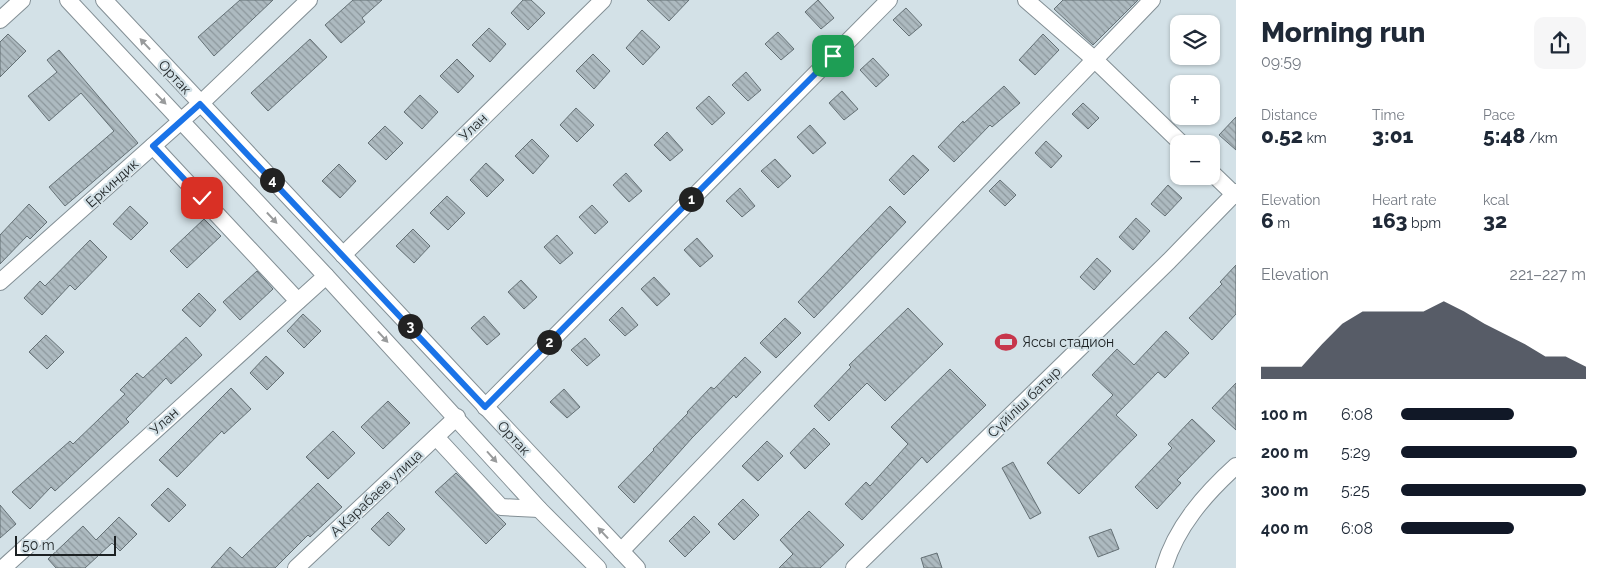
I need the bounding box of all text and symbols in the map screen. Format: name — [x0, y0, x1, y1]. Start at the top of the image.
map controls — [1170, 15, 1220, 185]
button: layers — [1170, 15, 1220, 65]
text: Morning run — [1261, 16, 1425, 49]
button: share — [1534, 17, 1586, 69]
pin — [812, 35, 854, 77]
one-way arrow — [139, 39, 151, 51]
icon: arrive — [819, 42, 847, 70]
text: 09:59 — [1261, 52, 1301, 71]
street label: Ортак — [155, 57, 195, 97]
button: + — [1170, 75, 1220, 125]
one-way arrow — [155, 92, 167, 104]
text: Distance — [1261, 107, 1317, 123]
text: Time — [1372, 107, 1405, 123]
text: Pace — [1483, 107, 1515, 123]
street label: Улан — [456, 110, 490, 144]
text: 0.52 — [1261, 123, 1303, 148]
text: 3:01 — [1372, 123, 1413, 148]
text: 5:48 — [1483, 123, 1525, 148]
text: km — [1303, 130, 1327, 146]
text: /km — [1525, 130, 1558, 146]
button: − — [1170, 135, 1220, 185]
street label: Еркиндик — [83, 155, 141, 211]
pin: 4 — [260, 168, 284, 192]
text: 4 — [269, 172, 277, 188]
pin — [181, 177, 223, 219]
icon: check — [188, 184, 216, 212]
pin: 1 — [678, 186, 704, 212]
text: 1 — [688, 191, 695, 207]
text: Elevation — [1261, 192, 1320, 208]
text: Heart rate — [1372, 192, 1436, 208]
text: kcal — [1483, 192, 1509, 208]
text: 6 — [1261, 208, 1274, 233]
text: 163 — [1372, 208, 1407, 233]
text: 32 — [1483, 208, 1507, 233]
one-way arrow — [266, 211, 278, 223]
text: m — [1274, 215, 1290, 231]
text: bpm — [1407, 215, 1441, 231]
text: Elevation — [1261, 265, 1329, 284]
text: 221–227 m — [1510, 265, 1586, 284]
pin: 3 — [398, 314, 422, 338]
text: 3 — [407, 318, 414, 334]
sports icon: Яссы стадион — [993, 329, 1019, 355]
one-way arrow — [377, 330, 389, 342]
pin: 2 — [536, 330, 562, 354]
text: 2 — [546, 334, 553, 350]
place label: Яссы стадион — [1022, 334, 1114, 350]
street label: Сүйіліш батыр — [984, 363, 1064, 441]
street label: Улан — [147, 404, 181, 438]
text: 100 m — [1261, 405, 1307, 424]
text: 6:08 — [1341, 405, 1373, 424]
street label: Ортак — [494, 418, 534, 458]
text: 200 m — [1261, 443, 1308, 462]
text: 5:29 — [1341, 443, 1370, 462]
street label: А.Карабаев улица — [327, 446, 425, 540]
one-way arrow — [486, 450, 498, 462]
text: 300 m — [1261, 481, 1308, 500]
text: 5:25 — [1341, 481, 1370, 500]
text: 400 m — [1261, 519, 1309, 538]
text: 6:08 — [1341, 519, 1373, 538]
one-way arrow — [597, 527, 609, 539]
scale bar — [15, 533, 116, 556]
text: 50 m — [22, 537, 55, 553]

